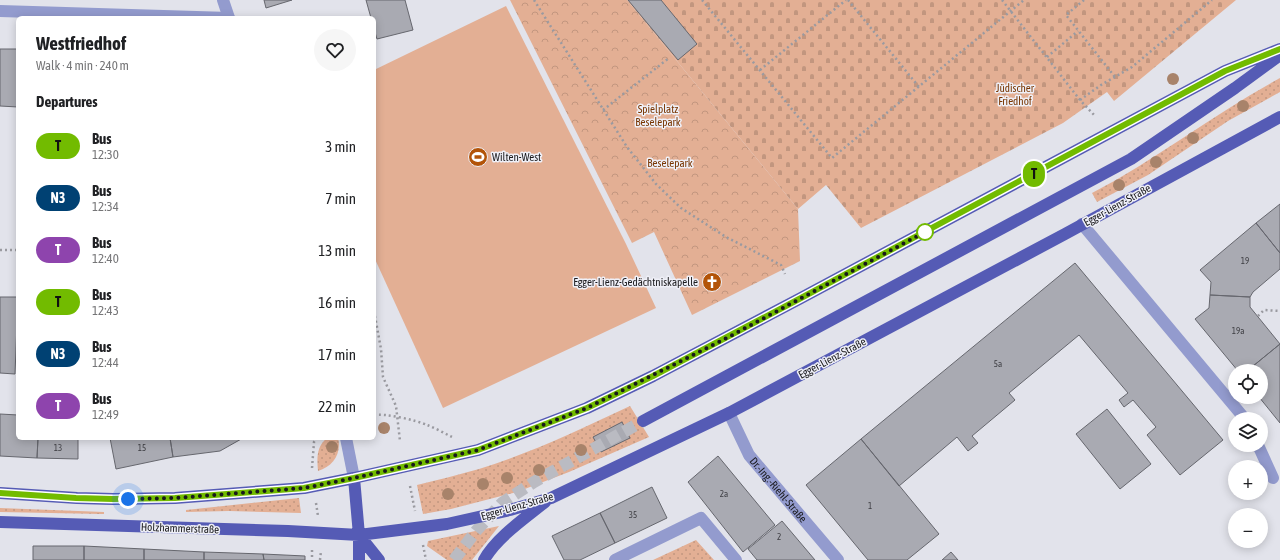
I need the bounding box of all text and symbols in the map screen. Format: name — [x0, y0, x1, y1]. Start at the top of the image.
button: heart — [314, 29, 356, 71]
text: Westfriedhof — [36, 32, 126, 54]
text: Walk · 4 min · 240 m — [36, 58, 129, 73]
park label: Jüdischer Friedhof — [996, 82, 1035, 107]
text: Departures — [36, 93, 98, 110]
park label: Spielplatz Beselepark — [635, 103, 681, 128]
text: Bus — [92, 130, 112, 147]
text: T — [55, 138, 61, 154]
text: 3 min — [325, 138, 356, 155]
sports icon: Wilten-West — [467, 146, 489, 168]
text: 12:30 — [92, 147, 119, 162]
place label: Wilten-West — [492, 151, 541, 163]
park label: Beselepark — [647, 157, 693, 169]
line badge: T — [1021, 161, 1047, 187]
text: T — [1031, 166, 1037, 182]
text: Bus — [92, 182, 112, 199]
street label: Egger-Lienz-Straße — [1081, 182, 1153, 228]
text: N3 — [51, 190, 65, 206]
text: 7 min — [325, 190, 356, 207]
text: 12:34 — [92, 199, 119, 214]
unlabelled marker — [916, 223, 934, 241]
text: Bus — [92, 234, 112, 251]
text: T — [55, 242, 61, 258]
text: 13 min — [318, 242, 356, 259]
text: 12:40 — [92, 251, 119, 266]
house number: 19 — [1241, 256, 1249, 266]
church icon: Egger-Lienz-Gedächtniskapelle — [701, 271, 723, 293]
place label: Egger-Lienz-Gedächtniskapelle — [573, 276, 698, 288]
text: Bus — [92, 286, 112, 303]
text: T — [55, 294, 61, 310]
text: 16 min — [318, 294, 356, 311]
text: 12:43 — [92, 303, 119, 318]
house number: 19a — [1232, 326, 1244, 336]
street label: Egger-Lienz-Straße — [796, 335, 868, 381]
text: Bus — [92, 338, 112, 355]
text: N3 — [51, 346, 65, 362]
text: 17 min — [318, 346, 356, 363]
text: 12:44 — [92, 355, 119, 370]
house number: 5a — [994, 359, 1002, 369]
map controls — [1228, 364, 1268, 548]
button: locate — [1228, 364, 1268, 404]
text: Bus — [92, 390, 112, 407]
text: T — [55, 398, 61, 414]
text: 22 min — [318, 398, 356, 415]
text: 12:49 — [92, 407, 119, 422]
button: layers — [1228, 412, 1268, 452]
house number: 13 — [54, 443, 62, 453]
house number: 15 — [138, 443, 146, 453]
street label: Dr.-Ing.-Riehl-Straße — [747, 455, 809, 525]
button: + — [1228, 460, 1268, 500]
your location — [118, 489, 138, 509]
house number: 2a — [720, 489, 728, 499]
street label: Egger-Lienz-Straße — [479, 490, 555, 522]
house number: 1 — [868, 501, 872, 511]
button: − — [1228, 508, 1268, 548]
house number: 35 — [629, 510, 637, 520]
street label: Holzhammerstraße — [141, 521, 219, 535]
house number: 2 — [777, 532, 781, 542]

